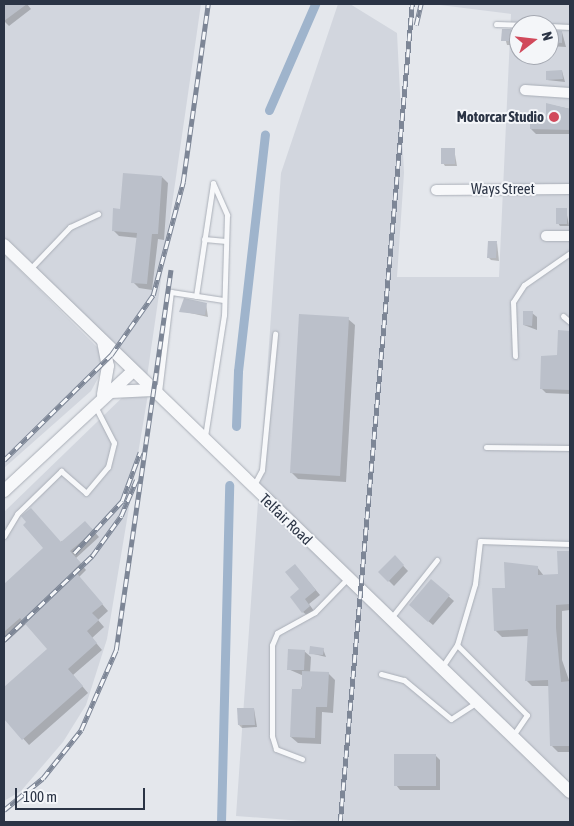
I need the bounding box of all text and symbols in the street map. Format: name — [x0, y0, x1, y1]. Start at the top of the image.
north arrow — [509, 15, 559, 65]
text: N — [539, 30, 556, 42]
place label: Motorcar Studio — [457, 108, 544, 126]
marker: Motorcar Studio — [548, 111, 560, 123]
street label: Ways Street — [471, 180, 535, 198]
street label: Telfair Road — [256, 490, 316, 548]
scale bar — [18, 778, 148, 810]
text: 100 m — [23, 788, 57, 805]

